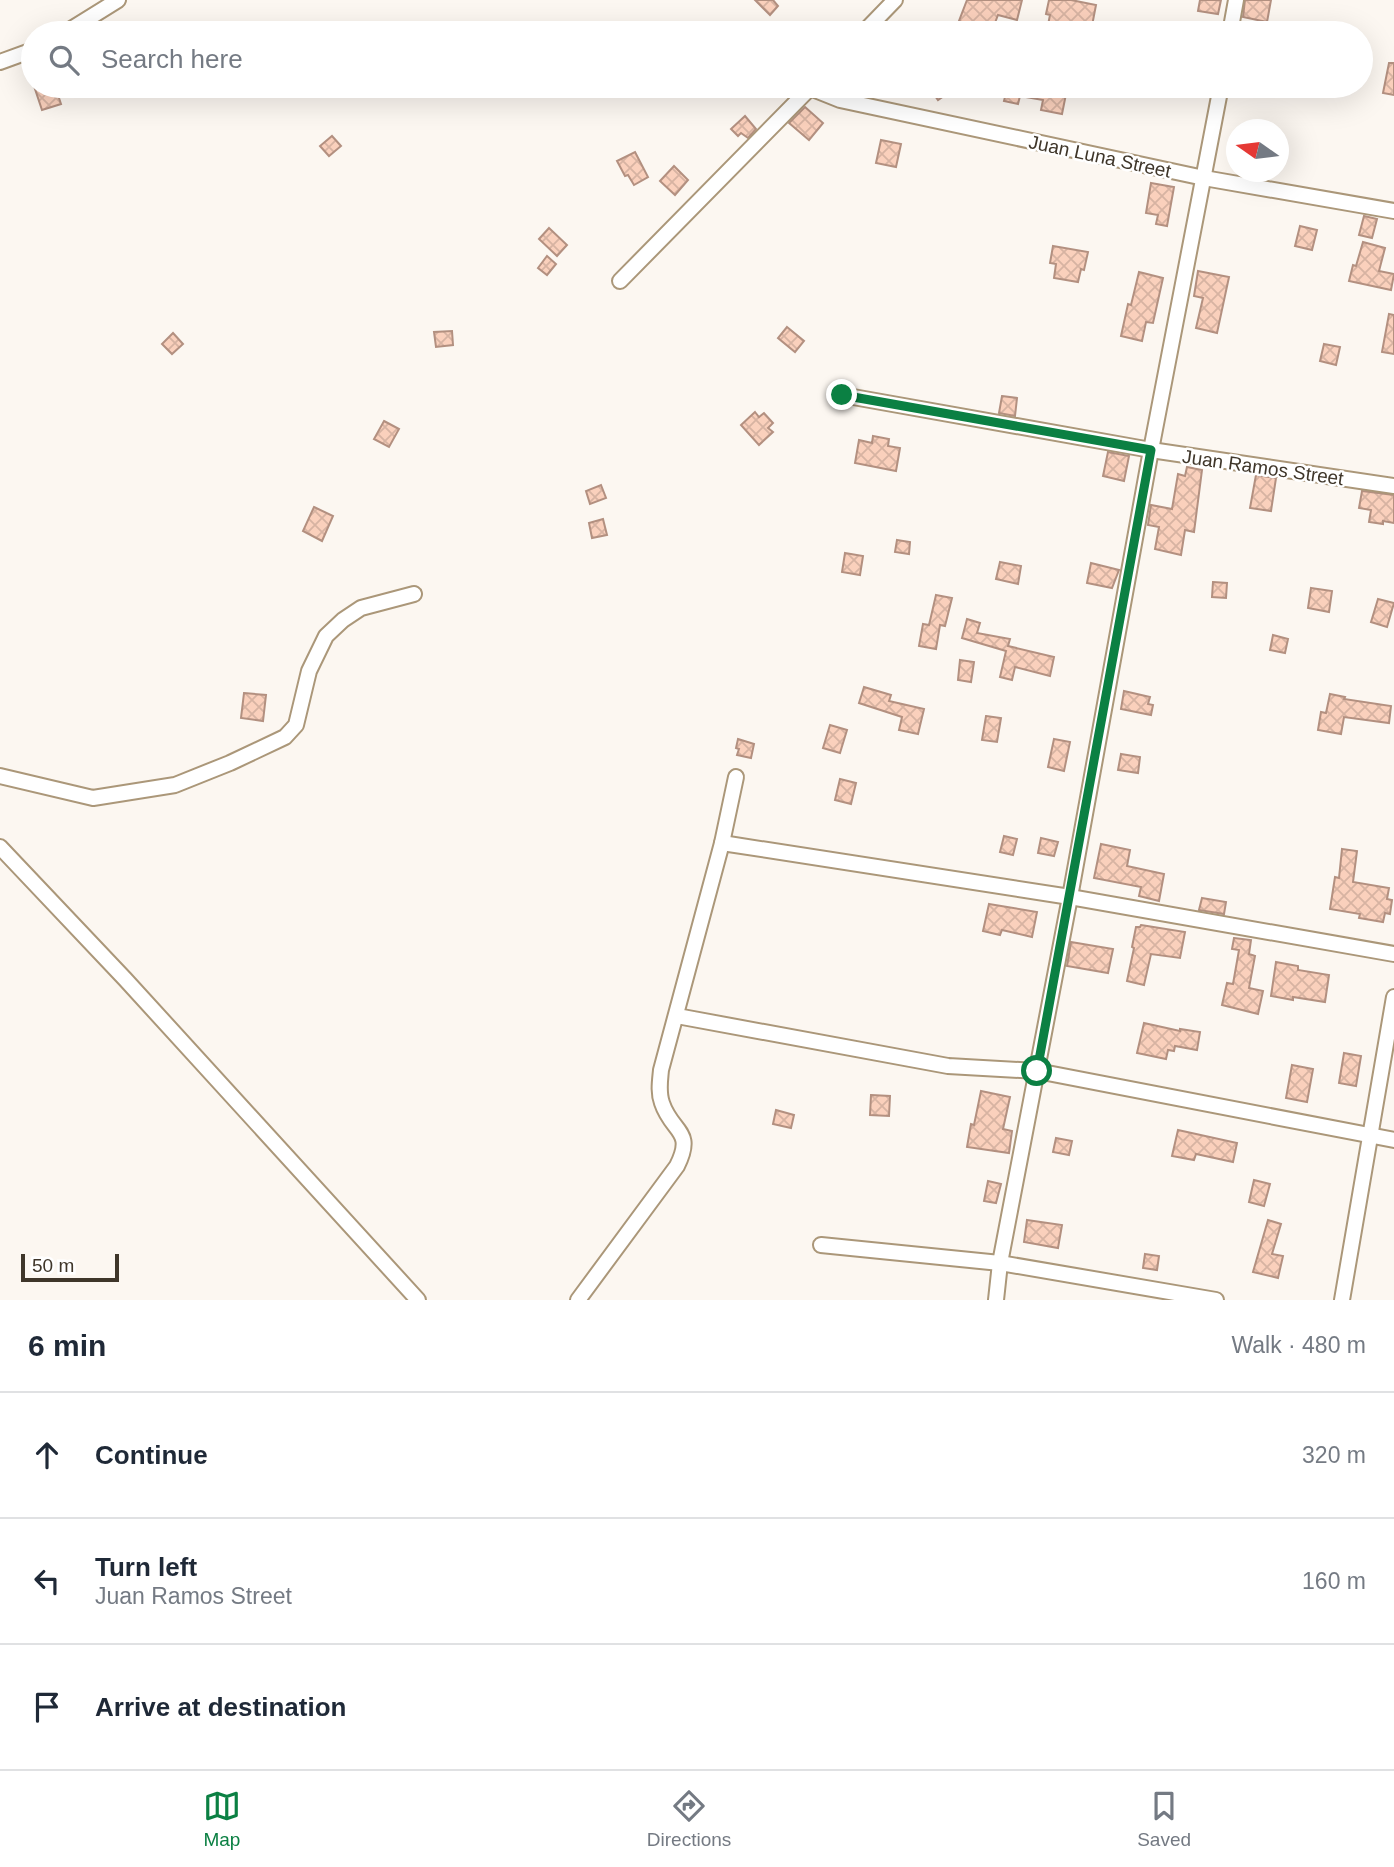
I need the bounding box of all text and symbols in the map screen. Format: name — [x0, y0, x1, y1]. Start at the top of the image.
search box — [21, 21, 1373, 98]
icon: search — [45, 41, 83, 79]
text: Search here — [101, 44, 243, 74]
north arrow — [1226, 119, 1289, 182]
street label: Juan Luna Street — [1027, 131, 1174, 182]
route end — [826, 379, 857, 410]
street label: Juan Ramos Street — [1181, 446, 1346, 489]
route start — [1021, 1055, 1052, 1086]
scale bar — [21, 1251, 119, 1283]
text: 50 m — [32, 1255, 74, 1276]
text: 6 min — [28, 1329, 106, 1362]
text: Walk · 480 m — [1231, 1332, 1366, 1358]
icon: ahead — [28, 1436, 66, 1474]
text: Continue — [95, 1440, 208, 1470]
text: 320 m — [1302, 1442, 1366, 1468]
text: Turn left — [95, 1552, 197, 1582]
icon: left — [28, 1562, 66, 1600]
text: 160 m — [1302, 1568, 1366, 1594]
text: Juan Ramos Street — [95, 1583, 292, 1609]
icon: arrive — [28, 1688, 66, 1726]
text: Arrive at destination — [95, 1692, 346, 1722]
tab: Map — [203, 1787, 241, 1851]
tab: Directions — [647, 1787, 731, 1851]
tab: Saved — [1137, 1787, 1191, 1851]

